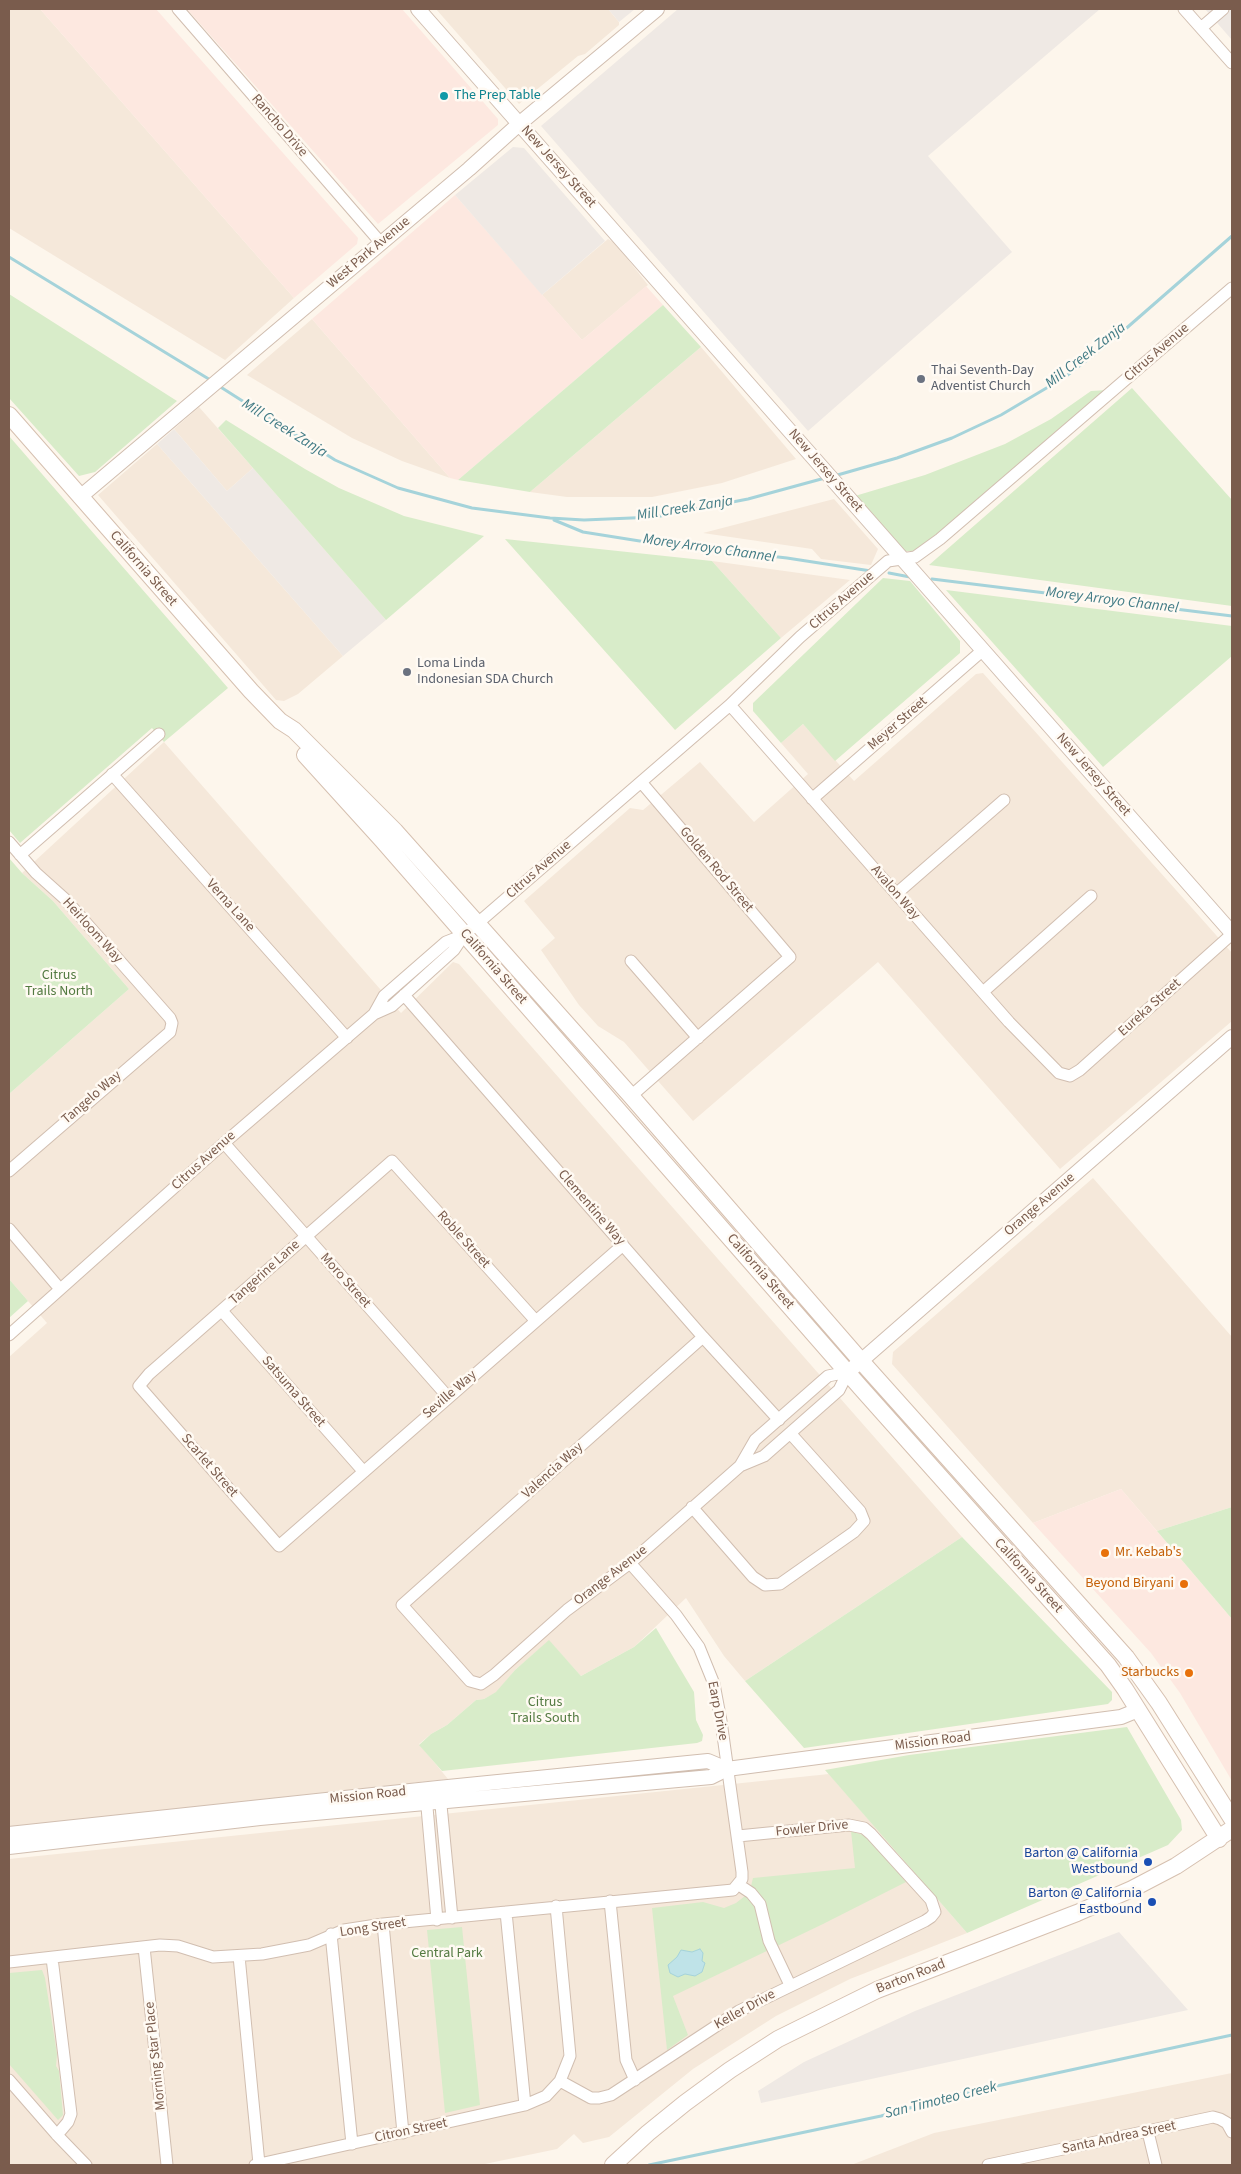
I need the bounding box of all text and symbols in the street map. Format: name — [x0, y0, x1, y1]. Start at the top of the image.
place label: The Prep Table — [454, 88, 541, 104]
marker: The Prep Table — [438, 90, 450, 102]
street label: Rancho Drive — [247, 91, 311, 161]
street label: New Jersey Street — [517, 122, 599, 212]
street label: West Park Avenue — [324, 213, 414, 293]
water label: Mill Creek Zanja — [1042, 319, 1130, 393]
street label: Citrus Avenue — [1121, 320, 1193, 386]
place label: Thai Seventh-Day Adventist Church — [931, 363, 1034, 396]
marker: Thai Seventh-Day Adventist Church — [915, 373, 927, 385]
water label: Mill Creek Zanja — [238, 396, 330, 462]
street label: New Jersey Street — [784, 426, 866, 516]
water label: Mill Creek Zanja — [636, 493, 734, 525]
street label: California Street — [106, 528, 180, 610]
water label: Morey Arroyo Channel — [642, 531, 776, 567]
street label: Citrus Avenue — [806, 568, 878, 634]
water label: Morey Arroyo Channel — [1045, 584, 1179, 618]
place label: Loma Linda Indonesian SDA Church — [417, 656, 553, 689]
marker: Loma Linda Indonesian SDA Church — [401, 666, 413, 678]
street label: Meyer Street — [865, 694, 931, 754]
street label: New Jersey Street — [1052, 730, 1134, 820]
street label: Golden Rod Street — [675, 824, 757, 916]
street label: Citrus Avenue — [503, 837, 575, 903]
street label: Avalon Way — [867, 862, 923, 924]
street label: Verna Lane — [202, 876, 258, 936]
street label: Heirloom Way — [58, 895, 126, 967]
street label: California Street — [456, 926, 530, 1008]
park label: Citrus Trails North — [25, 968, 93, 1000]
street label: Eureka Street — [1115, 976, 1185, 1040]
street label: Tangelo Way — [59, 1068, 125, 1128]
street label: Citrus Avenue — [168, 1128, 240, 1194]
street label: Clementine Way — [554, 1167, 628, 1249]
street label: Orange Avenue — [1001, 1170, 1079, 1240]
street label: Roble Street — [433, 1208, 493, 1272]
street label: California Street — [723, 1231, 797, 1313]
street label: Tangerine Lane — [226, 1237, 304, 1309]
street label: Moro Street — [316, 1250, 374, 1312]
street label: Satsuma Street — [257, 1353, 329, 1431]
street label: Seville Way — [420, 1367, 480, 1423]
street label: Scarlet Street — [177, 1431, 241, 1501]
street label: Valencia Way — [519, 1439, 587, 1503]
street label: California Street — [990, 1535, 1066, 1617]
street label: Orange Avenue — [571, 1542, 651, 1610]
place label: Mr. Kebab's — [1115, 1545, 1181, 1561]
marker: Mr. Kebab's — [1099, 1547, 1111, 1559]
place label: Beyond Biryani — [1085, 1576, 1174, 1592]
marker: Beyond Biryani — [1178, 1578, 1190, 1590]
place label: Starbucks — [1121, 1665, 1179, 1681]
marker: Starbucks — [1183, 1667, 1195, 1679]
street label: Earp Drive — [703, 1680, 731, 1742]
park label: Citrus Trails South — [510, 1695, 580, 1728]
street label: Mission Road — [894, 1729, 972, 1755]
street label: Mission Road — [329, 1784, 407, 1808]
street label: Fowler Drive — [775, 1817, 849, 1841]
place label: Barton @ California Westbound — [1024, 1846, 1138, 1878]
marker: Barton @ California Westbound — [1142, 1856, 1154, 1868]
place label: Barton @ California Eastbound — [1028, 1886, 1142, 1918]
marker: Barton @ California Eastbound — [1146, 1896, 1158, 1908]
street label: Long Street — [339, 1914, 407, 1942]
park label: Central Park — [411, 1946, 483, 1962]
street label: Barton Road — [874, 1956, 948, 1998]
street label: Keller Drive — [712, 1986, 778, 2034]
street label: Morning Star Place — [142, 2001, 170, 2111]
water label: San Timoteo Creek — [883, 2078, 999, 2124]
street label: Citron Street — [373, 2115, 449, 2147]
street label: Santa Andrea Street — [1061, 2118, 1177, 2158]

